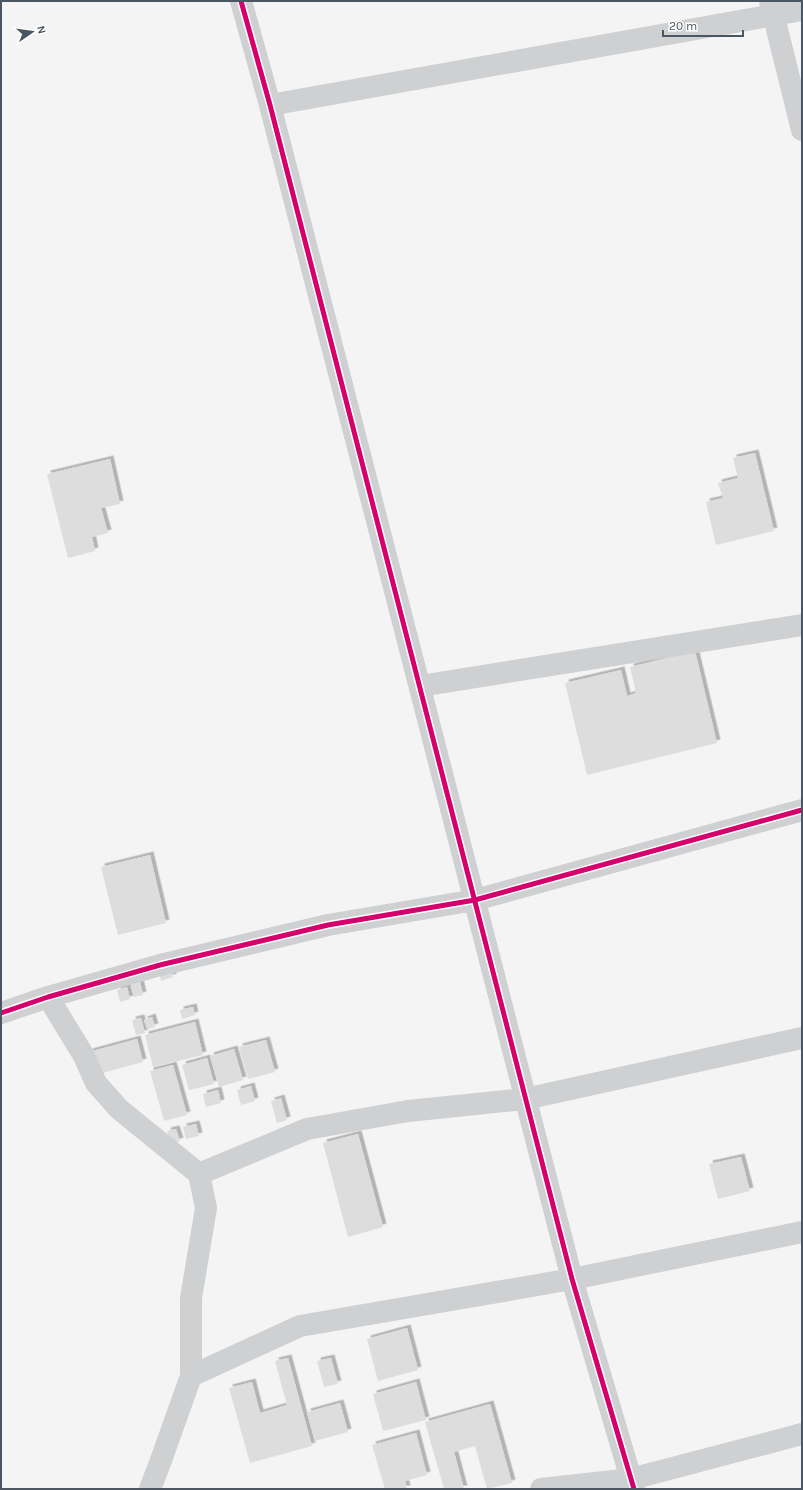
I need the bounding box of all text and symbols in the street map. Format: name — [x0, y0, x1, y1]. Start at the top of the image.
north arrow — [12, 12, 52, 52]
scale bar — [663, 12, 743, 38]
text: 20 m — [669, 19, 697, 33]
text: N — [34, 25, 48, 35]

